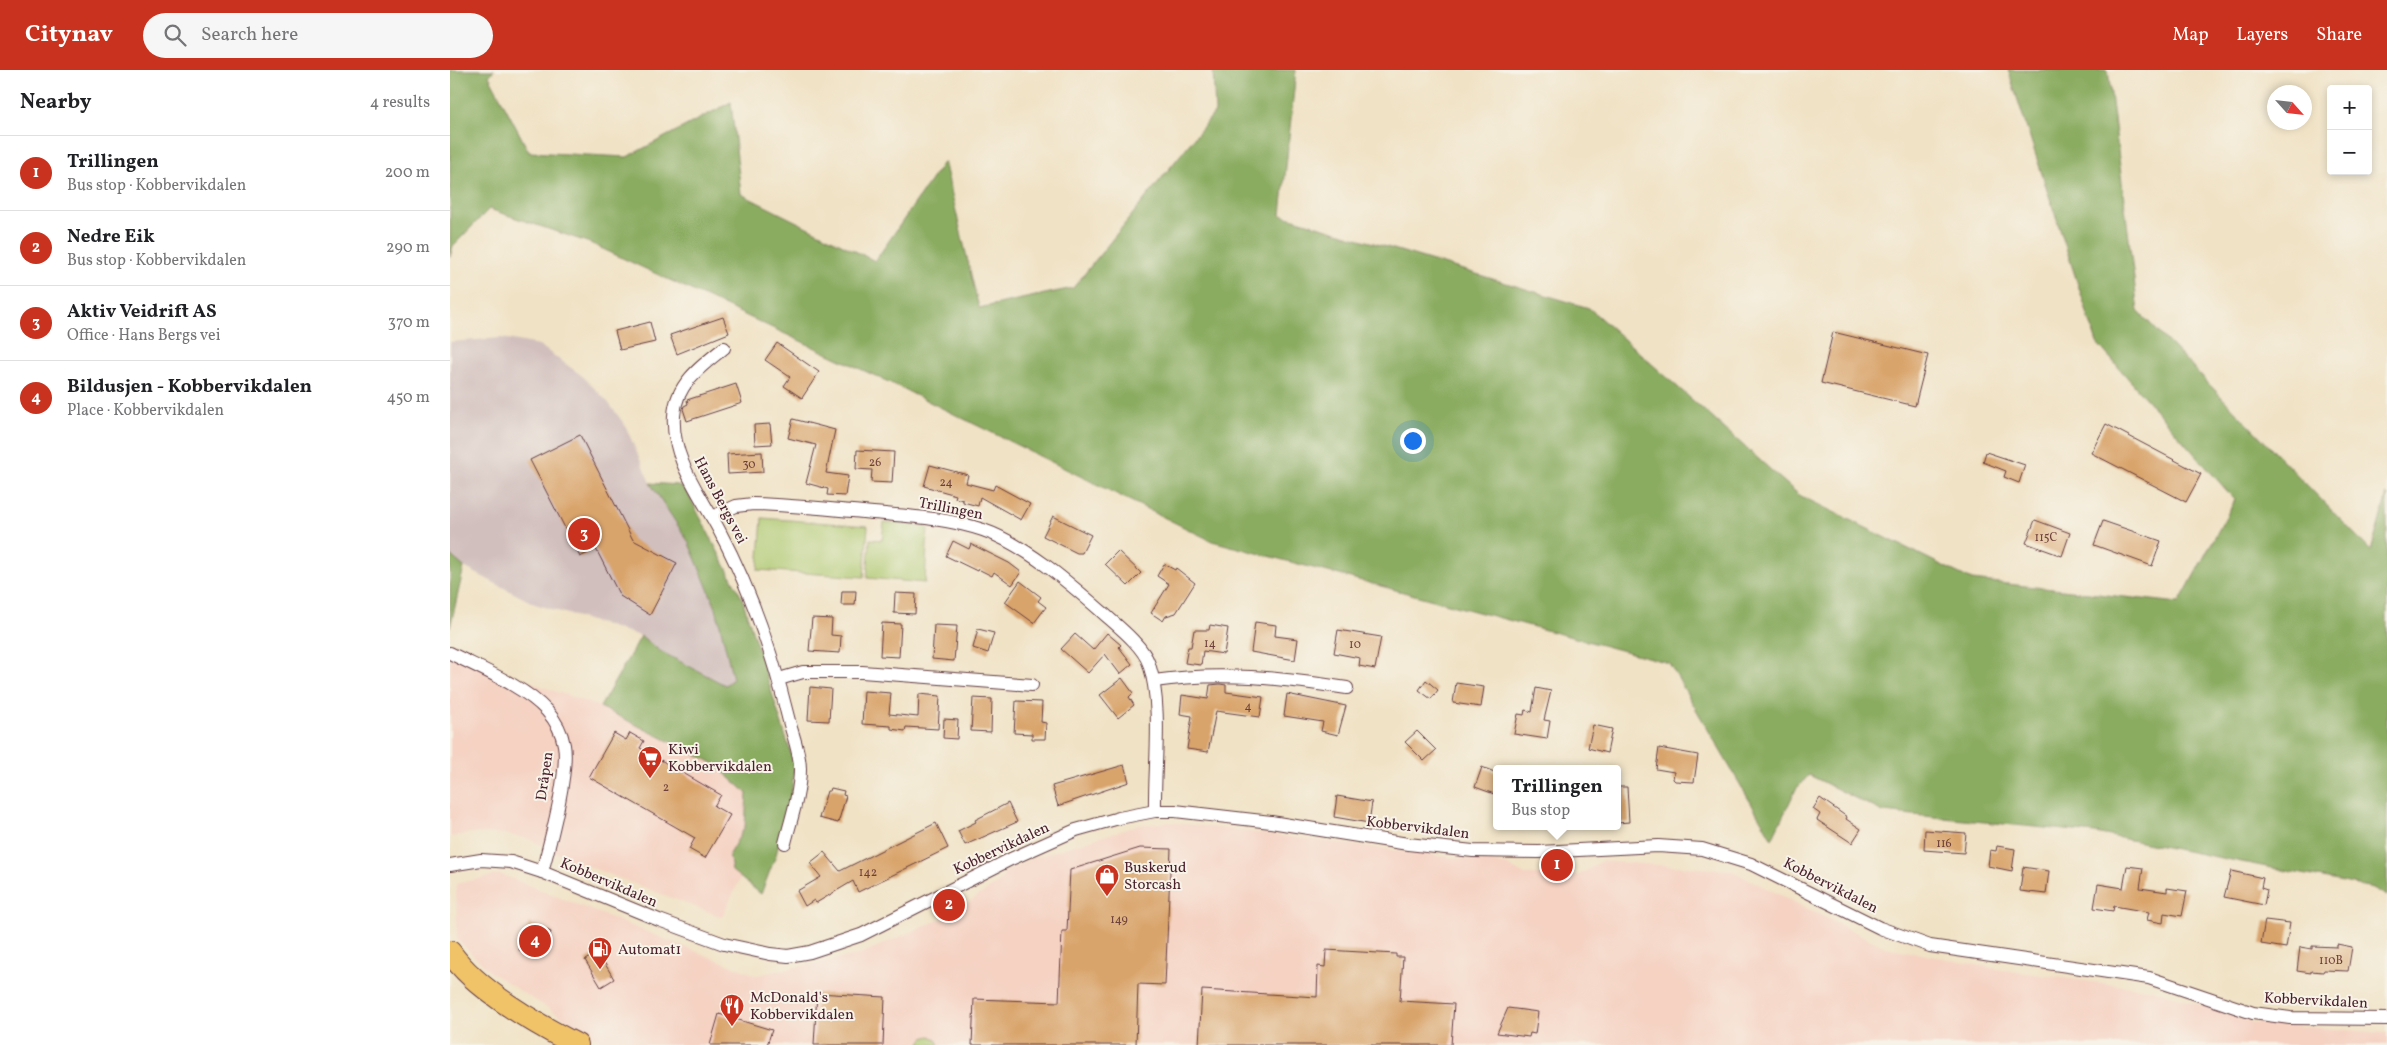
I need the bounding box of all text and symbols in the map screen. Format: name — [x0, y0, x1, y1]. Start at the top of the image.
search box — [143, 13, 493, 58]
text: Citynav — [25, 18, 113, 52]
icon: search — [161, 21, 189, 49]
text: Search here — [201, 22, 298, 48]
text: Map — [2172, 23, 2208, 48]
text: Layers — [2236, 23, 2288, 48]
text: Share — [2316, 23, 2362, 48]
north arrow — [2267, 85, 2312, 130]
map controls — [2327, 85, 2372, 175]
button: + — [2327, 85, 2372, 130]
text: Nearby — [20, 88, 91, 117]
text: 4 results — [370, 92, 430, 114]
button: − — [2327, 130, 2372, 175]
text: Trillingen — [67, 149, 159, 175]
text: 1 — [33, 162, 39, 184]
text: 200 m — [385, 162, 430, 184]
text: Bus stop · Kobbervikdalen — [67, 175, 246, 197]
text: Nedre Eik — [67, 224, 155, 250]
text: 2 — [32, 237, 40, 259]
text: 290 m — [386, 237, 430, 259]
text: Bus stop · Kobbervikdalen — [67, 250, 246, 272]
text: Aktiv Veidrift AS — [67, 299, 217, 325]
text: 3 — [32, 312, 40, 334]
text: 370 m — [388, 312, 430, 334]
text: Office · Hans Bergs vei — [67, 325, 220, 347]
text: Bildusjen - Kobbervikdalen — [67, 374, 312, 400]
text: 4 — [31, 387, 41, 409]
text: 450 m — [387, 387, 430, 409]
text: Place · Kobbervikdalen — [67, 400, 224, 422]
your location — [1400, 428, 1426, 454]
street label: Hans Bergs vei — [688, 453, 751, 548]
house number: 26 — [869, 455, 881, 471]
house number: 30 — [742, 457, 756, 473]
house number: 24 — [939, 475, 953, 491]
street label: Trillingen — [917, 493, 985, 526]
pin: 3 — [568, 515, 600, 553]
house number: 115C — [2035, 530, 2058, 546]
house number: 14 — [1204, 636, 1216, 652]
house number: 10 — [1349, 637, 1361, 653]
house number: 4 — [1244, 699, 1252, 715]
place label: Kiwi Kobbervikdalen — [668, 740, 772, 778]
supermarket icon: Kiwi Kobbervikdalen — [637, 745, 663, 779]
street label: Dråpen — [532, 750, 559, 802]
popup — [1493, 765, 1621, 830]
text: Trillingen — [1511, 774, 1603, 800]
house number: 2 — [663, 780, 669, 796]
text: Bus stop — [1511, 800, 1570, 822]
street label: Kobbervikdalen — [1365, 812, 1471, 845]
street label: Kobbervikdalen — [950, 818, 1053, 881]
house number: 116 — [1936, 836, 1952, 852]
pin: 1 — [1541, 846, 1573, 884]
street label: Kobbervikdalen — [556, 853, 660, 913]
street label: Kobbervikdalen — [1779, 853, 1881, 919]
place label: Buskerud Storcash — [1124, 858, 1187, 896]
shop icon: Buskerud Storcash — [1094, 863, 1120, 897]
house number: 142 — [859, 865, 877, 881]
pin: 2 — [933, 886, 965, 924]
house number: 149 — [1110, 912, 1128, 928]
pin: 4 — [519, 922, 551, 960]
fuel station icon: Automat1 — [587, 936, 613, 970]
place label: Automat1 — [618, 940, 681, 961]
house number: 110B — [2319, 953, 2343, 969]
place label: McDonald's Kobbervikdalen — [750, 988, 854, 1026]
street label: Kobbervikdalen — [2263, 988, 2368, 1015]
restaurant icon: McDonald's Kobbervikdalen — [719, 993, 745, 1027]

